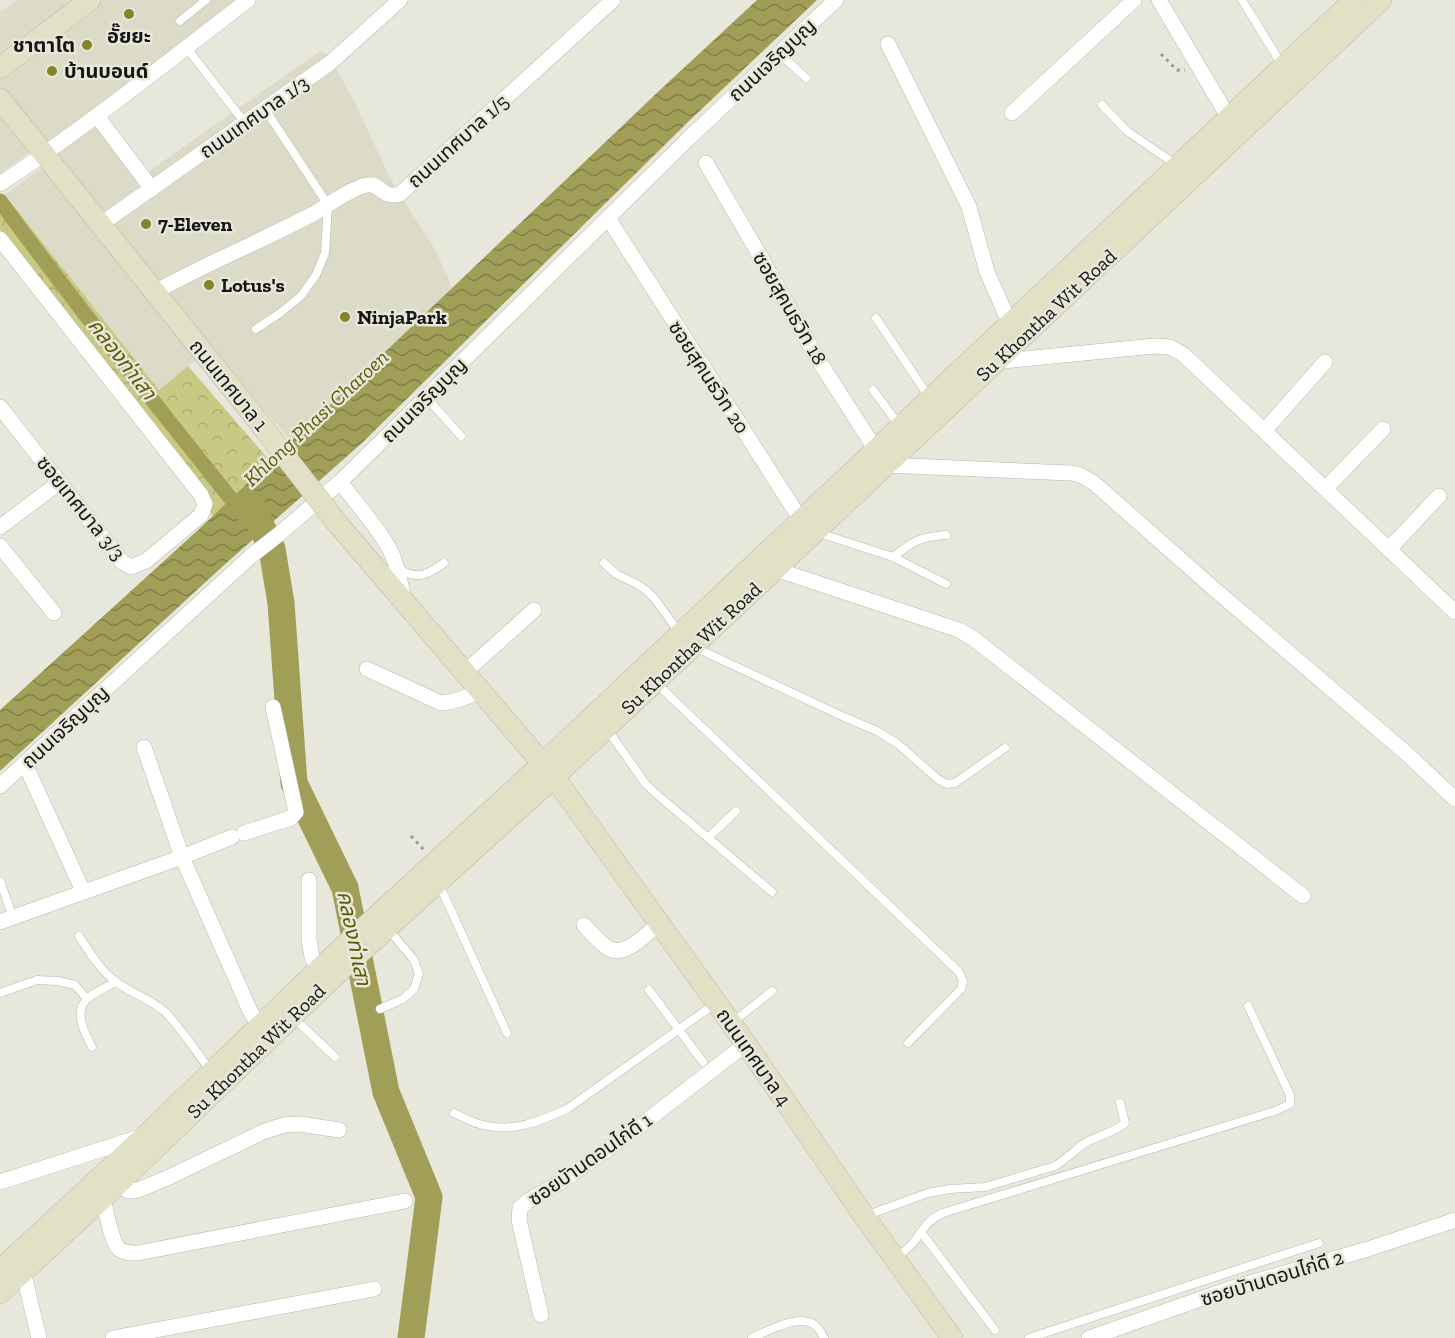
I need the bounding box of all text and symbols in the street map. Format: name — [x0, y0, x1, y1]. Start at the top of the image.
marker: อั๊ยยะ — [122, 7, 136, 21]
street label: ถนนเจริญบุญ — [723, 13, 821, 107]
place label: อั๊ยยะ — [107, 23, 151, 48]
place label: ชาตาโต — [13, 33, 75, 57]
marker: ชาตาโต — [80, 38, 94, 52]
place label: บ้านบอนด์ — [64, 59, 148, 83]
marker: บ้านบอนด์ — [45, 64, 59, 78]
street label: ถนนเทศบาล 1/3 — [195, 71, 313, 163]
street label: ถนนเทศบาล 1/5 — [403, 89, 513, 193]
place label: 7-Eleven — [158, 212, 232, 236]
marker: 7-Eleven — [139, 217, 153, 231]
street label: Su Khontha Wit Road — [971, 244, 1121, 386]
street label: ซอยสุคนธวิท 18 — [748, 247, 832, 369]
place label: Lotus's — [221, 273, 285, 297]
marker: Lotus's — [202, 278, 216, 292]
place label: NinjaPark — [357, 305, 447, 329]
marker: NinjaPark — [338, 310, 352, 324]
water label: คลองท่าเสา — [83, 313, 163, 405]
street label: ซอยสุคนธวิท 20 — [664, 316, 754, 438]
street label: ถนนเทศบาล 1 — [185, 334, 273, 436]
water label: Khlong Phasi Charoen — [238, 344, 393, 491]
street label: ถนนเจริญบุญ — [376, 352, 472, 448]
street label: ซอยเทศบาล 3/3 — [32, 451, 130, 565]
street label: Su Khontha Wit Road — [616, 577, 766, 719]
street label: ถนนเจริญบุญ — [16, 680, 114, 774]
water label: คลองท่าเสา — [332, 888, 377, 989]
street label: Su Khontha Wit Road — [182, 979, 330, 1123]
street label: ถนนเทศบาล 4 — [711, 1003, 797, 1111]
street label: ซอยบัานดอนไก่ดี 1 — [523, 1107, 657, 1211]
street label: ซอยบัานดอนไก่ดี 2 — [1198, 1245, 1346, 1311]

